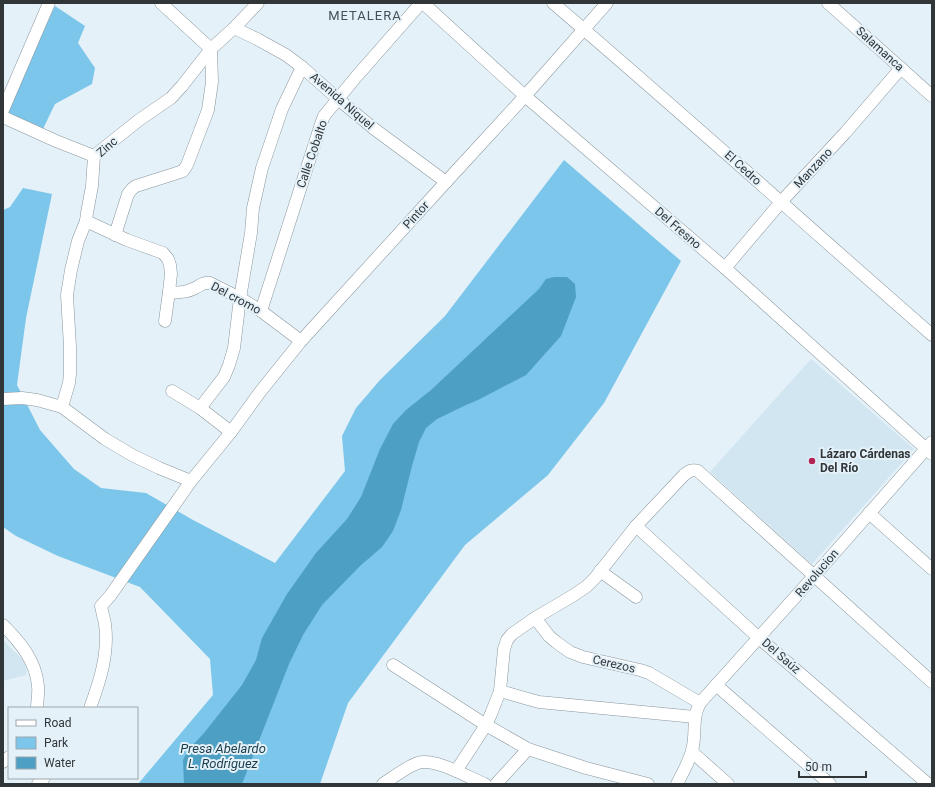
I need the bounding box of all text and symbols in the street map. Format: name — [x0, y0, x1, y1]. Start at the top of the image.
district label: METALERA — [328, 8, 402, 23]
street label: Salamanca — [853, 24, 907, 74]
street label: Avenida Niquel — [307, 70, 377, 132]
street label: Calle Cobalto — [294, 118, 330, 190]
street label: Zinc — [94, 134, 120, 160]
street label: Manzano — [791, 145, 835, 191]
street label: El Cedro — [722, 148, 764, 188]
street label: Pintor — [400, 198, 432, 232]
street label: Del Fresno — [652, 204, 704, 252]
street label: Del cromo — [209, 279, 264, 317]
place label: Lázaro Cárdenas Del Río — [820, 447, 911, 475]
marker: Lázaro Cárdenas Del Río — [807, 456, 817, 466]
street label: Revolucion — [793, 546, 841, 600]
street label: Del Saúz — [759, 636, 803, 677]
street label: Cerezos — [591, 652, 637, 676]
legend — [8, 707, 138, 779]
text: Road — [44, 716, 72, 730]
text: Park — [44, 736, 69, 750]
water label: Presa Abelardo L. Rodríguez — [180, 741, 266, 771]
scale bar — [799, 753, 866, 779]
text: Water — [44, 756, 75, 770]
text: 50 m — [805, 760, 832, 774]

